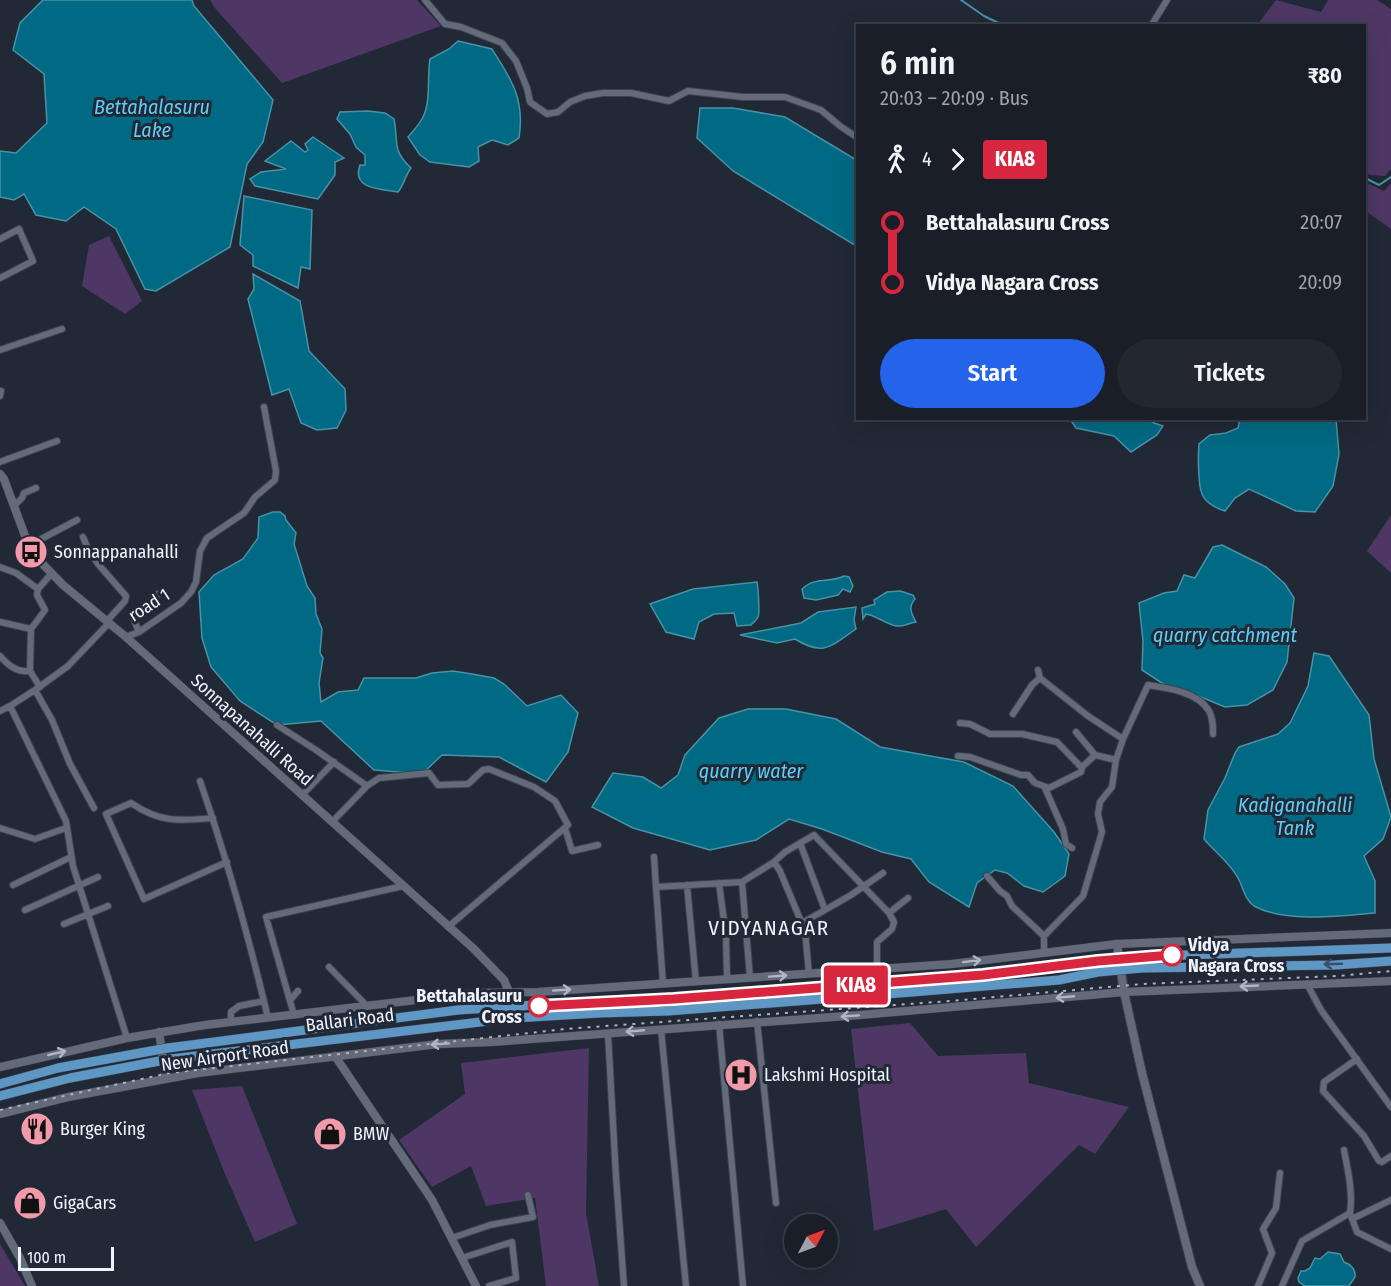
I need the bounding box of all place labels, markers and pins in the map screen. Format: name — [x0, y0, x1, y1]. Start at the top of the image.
bus stop icon: Sonnappanahalli — [13, 534, 49, 570]
place label: Sonnappanahalli — [54, 541, 178, 563]
place label: Vidya Nagara Cross — [1187, 934, 1284, 977]
marker: Vidya Nagara Cross — [1161, 944, 1183, 966]
place label: Bettahalasuru Cross — [416, 985, 522, 1028]
marker: Bettahalasuru Cross — [528, 995, 550, 1017]
hospital icon: Lakshmi Hospital — [723, 1057, 759, 1093]
place label: Lakshmi Hospital — [764, 1064, 890, 1086]
restaurant icon: Burger King — [19, 1111, 55, 1147]
shop icon: BMW — [312, 1116, 348, 1152]
place label: Burger King — [60, 1118, 145, 1140]
place label: BMW — [353, 1123, 390, 1145]
shop icon: GigaCars — [12, 1185, 48, 1221]
place label: GigaCars — [53, 1192, 117, 1214]

